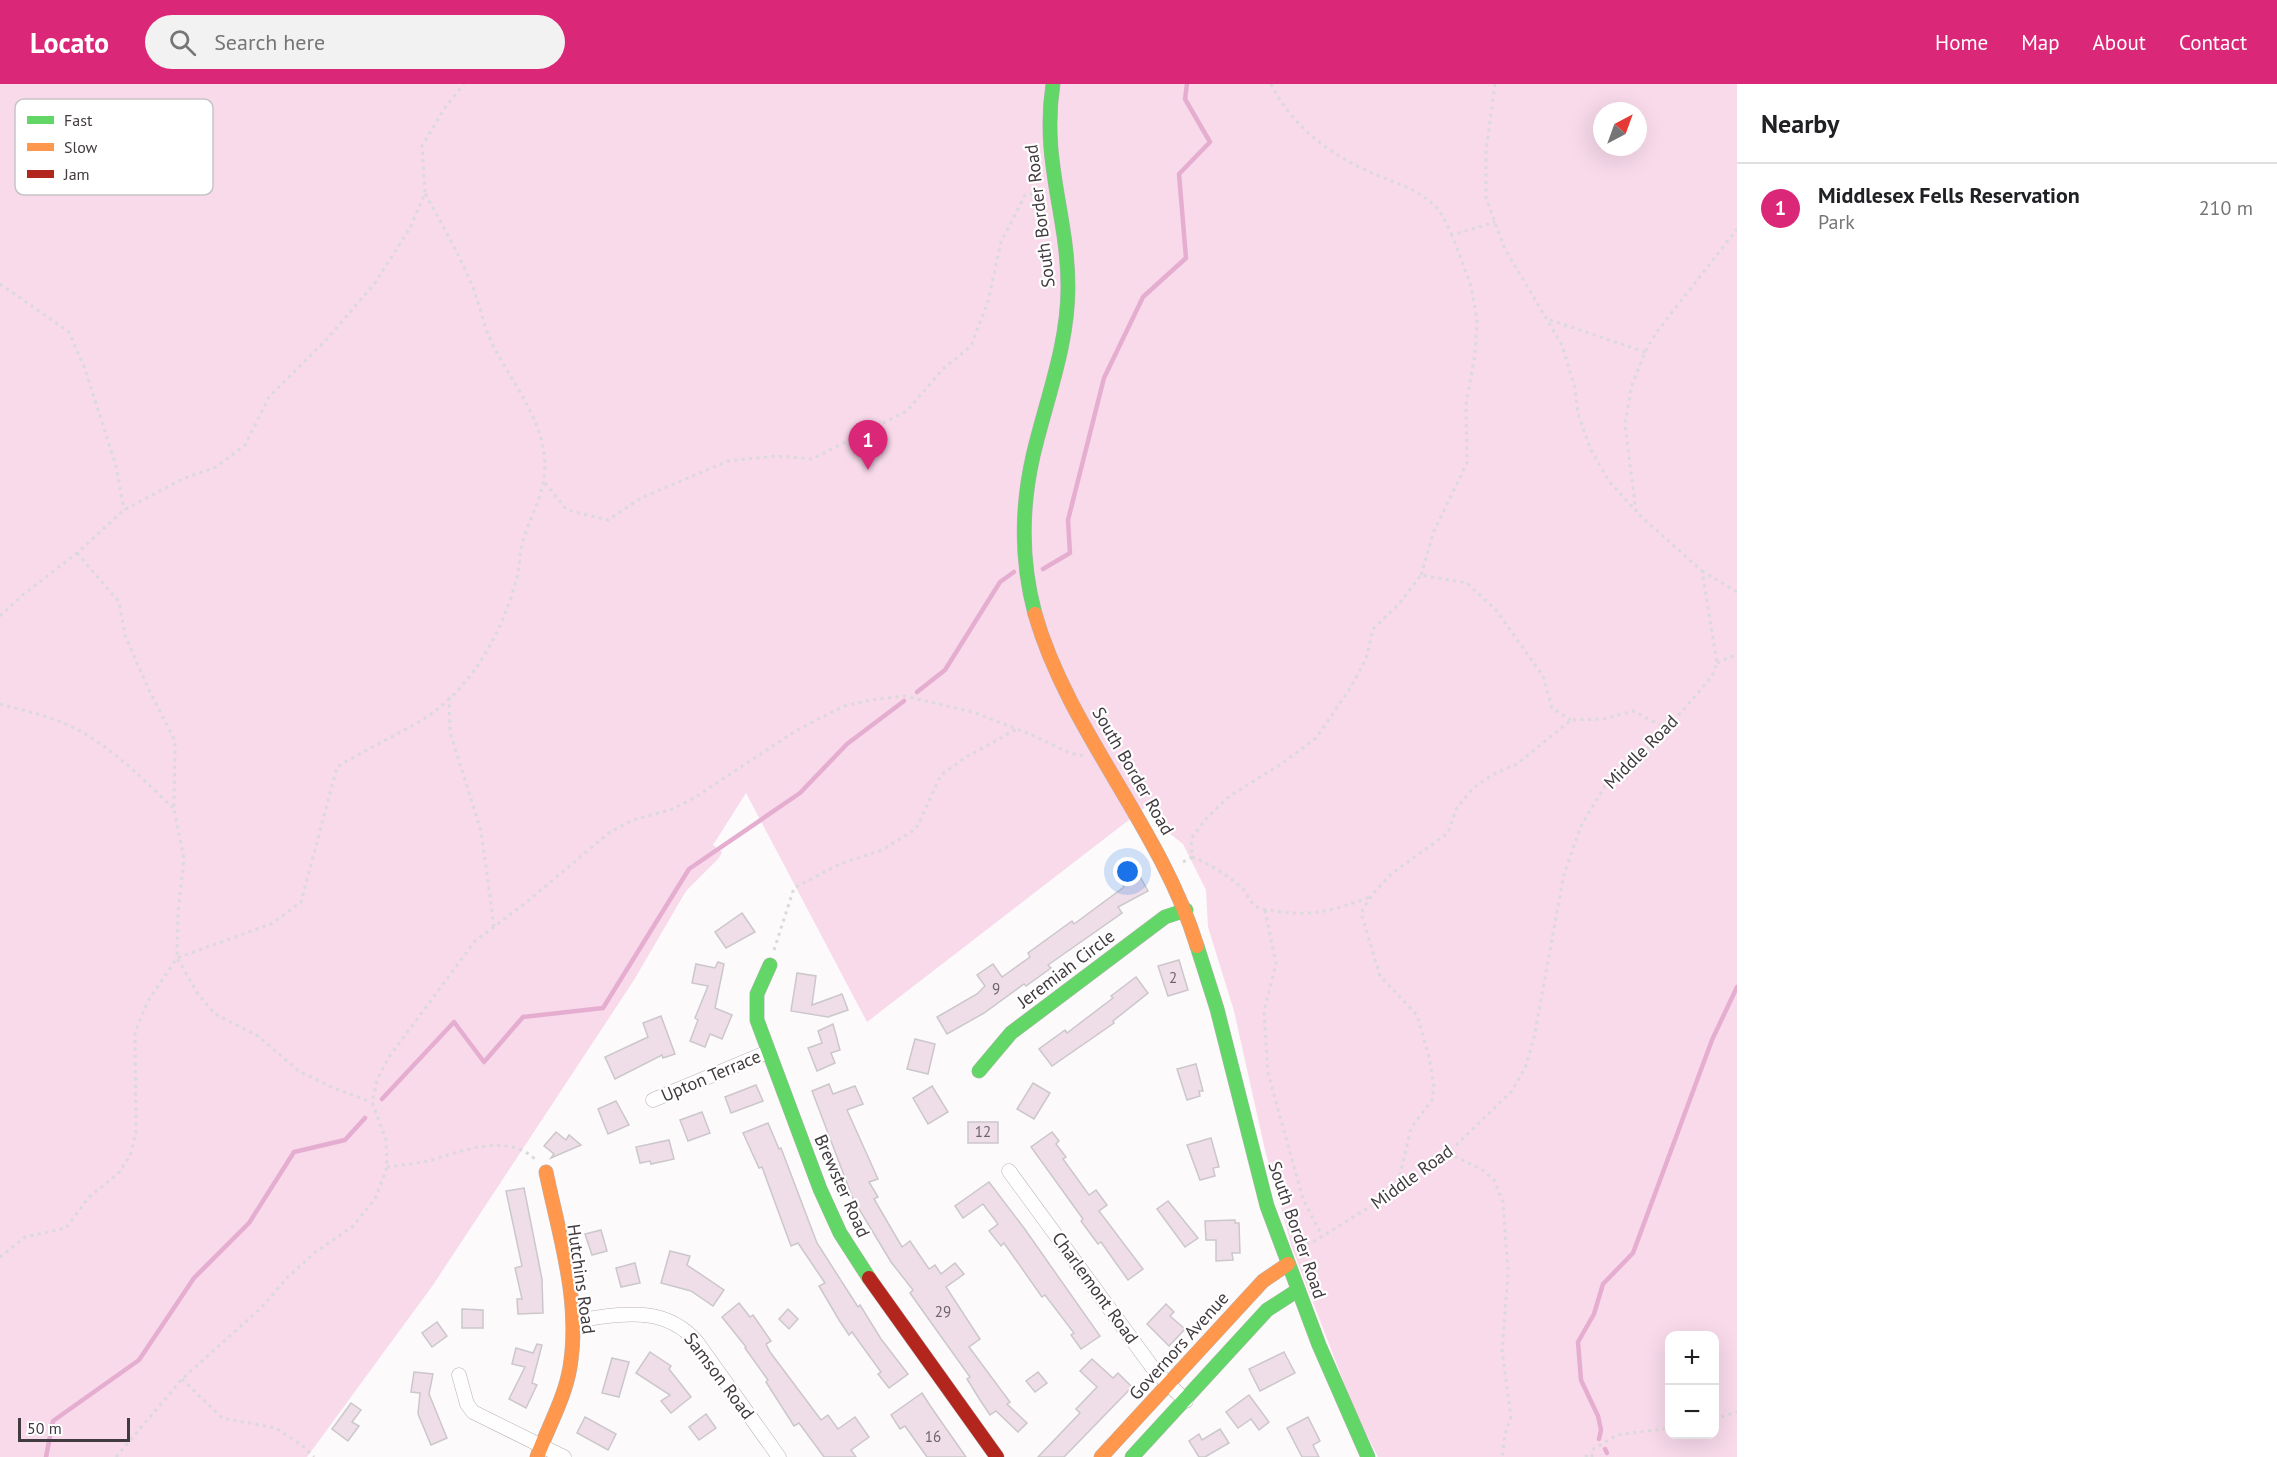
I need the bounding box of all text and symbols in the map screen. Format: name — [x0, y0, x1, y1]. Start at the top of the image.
search box — [145, 15, 565, 69]
text: Locato — [30, 24, 109, 61]
icon: search — [166, 26, 199, 59]
text: Search here — [214, 28, 325, 56]
text: Home — [1935, 29, 1988, 56]
text: Map — [2021, 29, 2060, 56]
text: About — [2093, 29, 2146, 56]
text: Contact — [2179, 29, 2247, 56]
legend — [15, 99, 213, 195]
north arrow — [1593, 102, 1647, 156]
text: Nearby — [1761, 107, 1839, 140]
text: Fast — [64, 110, 93, 130]
text: Slow — [64, 137, 98, 157]
street label: South Border Road — [1019, 143, 1060, 289]
text: Jam — [63, 164, 90, 184]
text: Middlesex Fells Reservation — [1818, 181, 2080, 209]
text: 1 — [1775, 195, 1786, 221]
text: 210 m — [2199, 195, 2253, 221]
text: Park — [1818, 209, 1855, 235]
pin: 1 — [848, 420, 888, 470]
street label: South Border Road — [1088, 703, 1179, 839]
street label: Middle Road — [1599, 710, 1683, 794]
your location — [1113, 857, 1142, 886]
street label: Jeremiah Circle — [1011, 924, 1119, 1013]
house number: 2 — [1169, 968, 1177, 987]
house number: 9 — [992, 979, 1000, 998]
street label: Upton Terrace — [658, 1044, 764, 1107]
house number: 12 — [975, 1122, 991, 1141]
street label: Brewster Road — [809, 1131, 875, 1241]
street label: Middle Road — [1366, 1139, 1457, 1214]
street label: South Border Road — [1263, 1158, 1332, 1302]
street label: Hutchins Road — [562, 1222, 601, 1335]
street label: Charlemont Road — [1047, 1227, 1144, 1348]
street label: Governors Avenue — [1124, 1287, 1233, 1405]
house number: 29 — [935, 1302, 951, 1321]
street label: Samson Road — [679, 1328, 760, 1424]
map controls — [1665, 1331, 1719, 1439]
button: + — [1665, 1331, 1719, 1385]
button: − — [1665, 1385, 1719, 1439]
scale bar — [18, 1415, 130, 1442]
text: 50 m — [27, 1418, 62, 1438]
house number: 16 — [925, 1427, 941, 1446]

